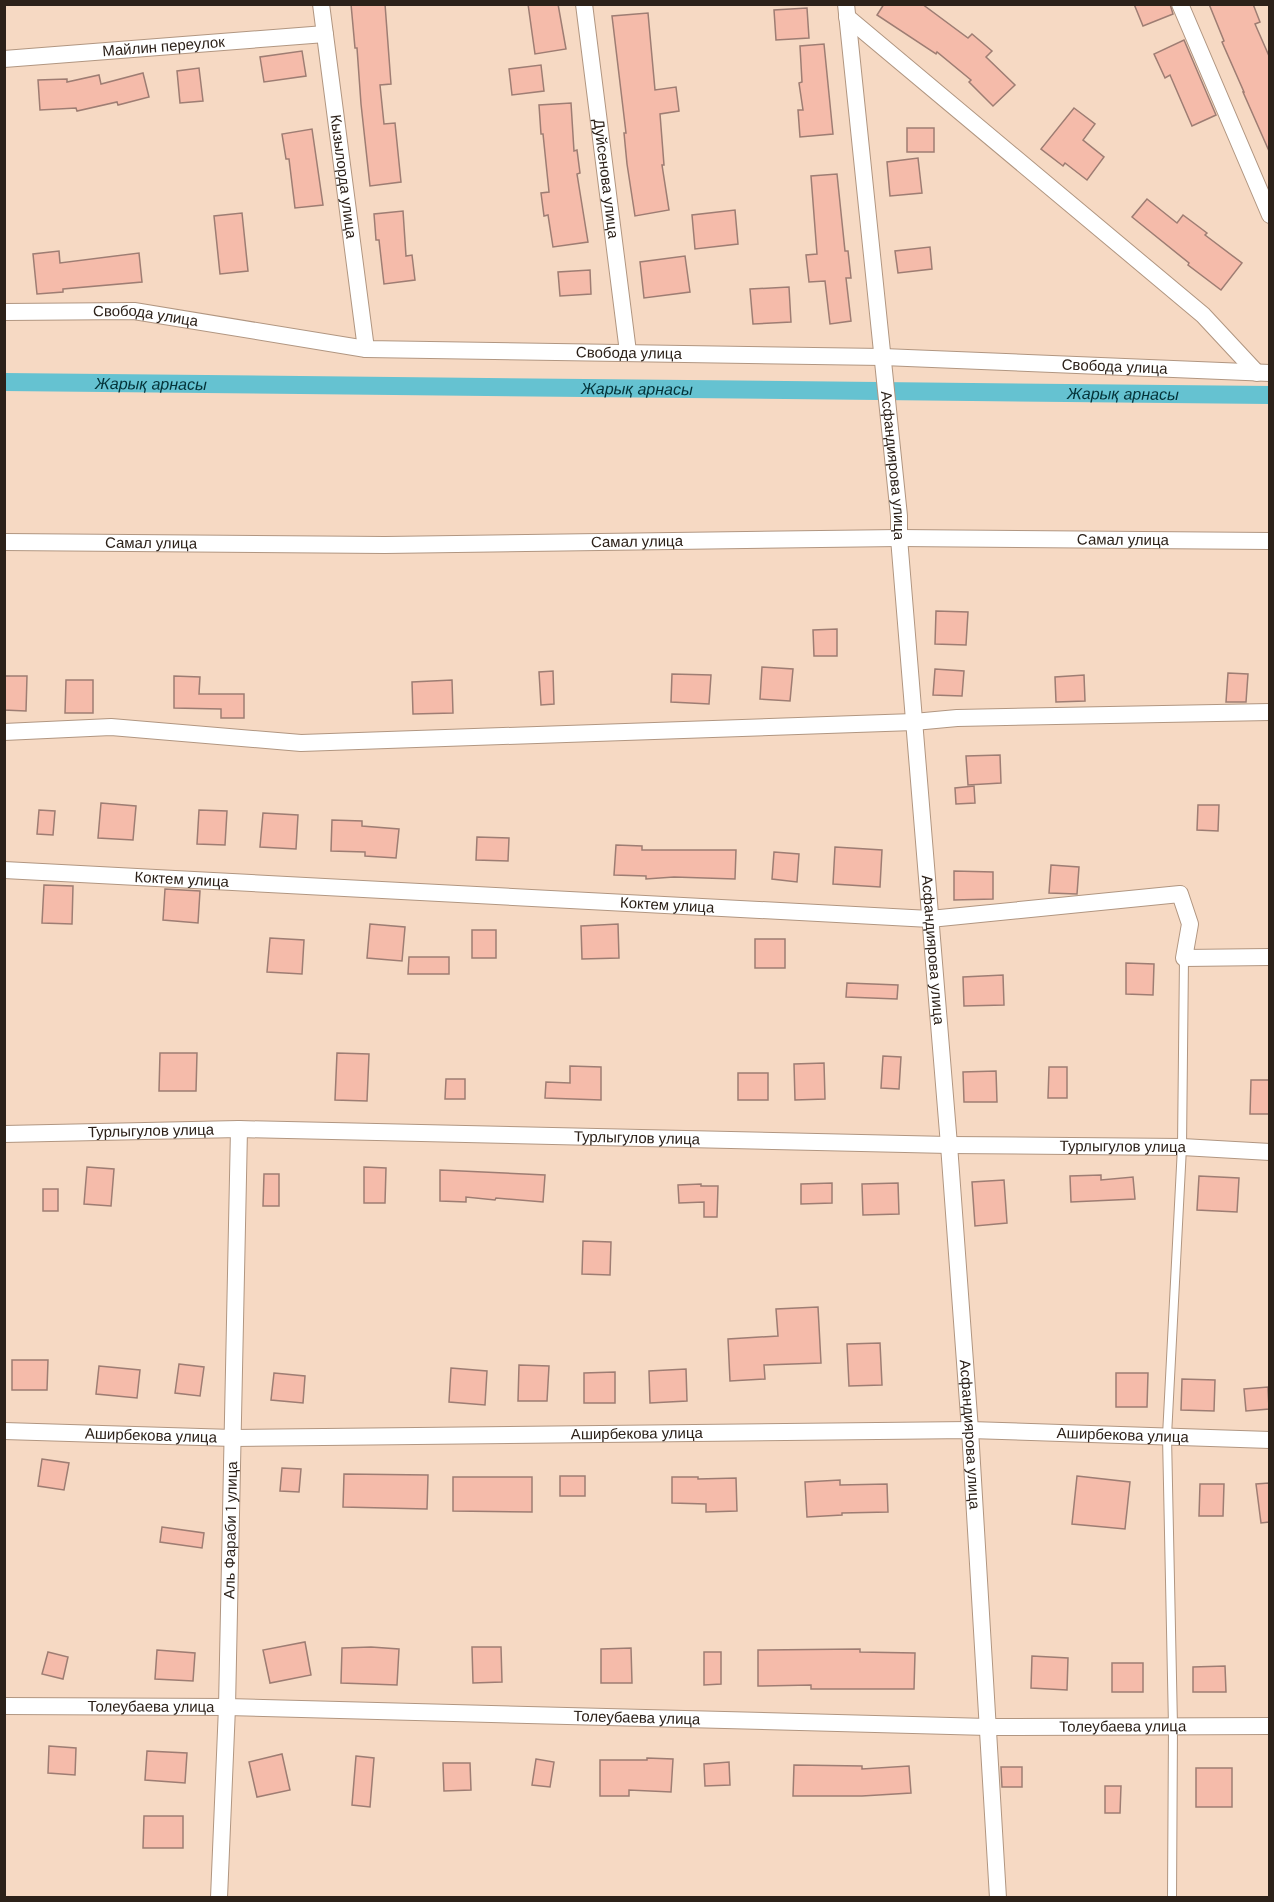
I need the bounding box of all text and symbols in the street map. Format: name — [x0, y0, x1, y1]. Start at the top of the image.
street label: Майлин переулок — [101, 32, 226, 61]
street label: Кызылорда улица — [326, 113, 362, 240]
street label: Дуйсенова улица — [589, 118, 624, 240]
street label: Свобода улица — [93, 301, 200, 331]
street label: Свобода улица — [576, 342, 683, 364]
street label: Свобода улица — [1061, 354, 1169, 379]
water label: Жарық арнасы — [94, 373, 207, 395]
water label: Жарық арнасы — [580, 378, 693, 400]
water label: Жарық арнасы — [1066, 383, 1179, 405]
street label: Асфандиярова улица — [876, 390, 909, 541]
street label: Самал улица — [1077, 529, 1170, 550]
street label: Самал улица — [591, 531, 684, 552]
street label: Самал улица — [105, 533, 198, 554]
street label: Коктем улица — [134, 867, 230, 892]
street label: Асфандиярова улица — [917, 874, 949, 1026]
street label: Коктем улица — [619, 893, 715, 918]
street label: Турлыгулов улица — [88, 1120, 215, 1142]
street label: Турлыгулов улица — [574, 1127, 701, 1149]
street label: Турлыгулов улица — [1060, 1136, 1187, 1157]
street label: Асфандиярова улица — [955, 1359, 985, 1510]
street label: Аширбекова улица — [85, 1423, 218, 1448]
street label: Аширбекова улица — [571, 1423, 704, 1444]
street label: Аширбекова улица — [1056, 1423, 1190, 1447]
street label: Аль Фараби 1 улица — [219, 1460, 242, 1599]
street label: Толеубаева улица — [87, 1696, 215, 1717]
street label: Толеубаева улица — [573, 1706, 701, 1729]
street label: Толеубаева улица — [1059, 1716, 1187, 1737]

